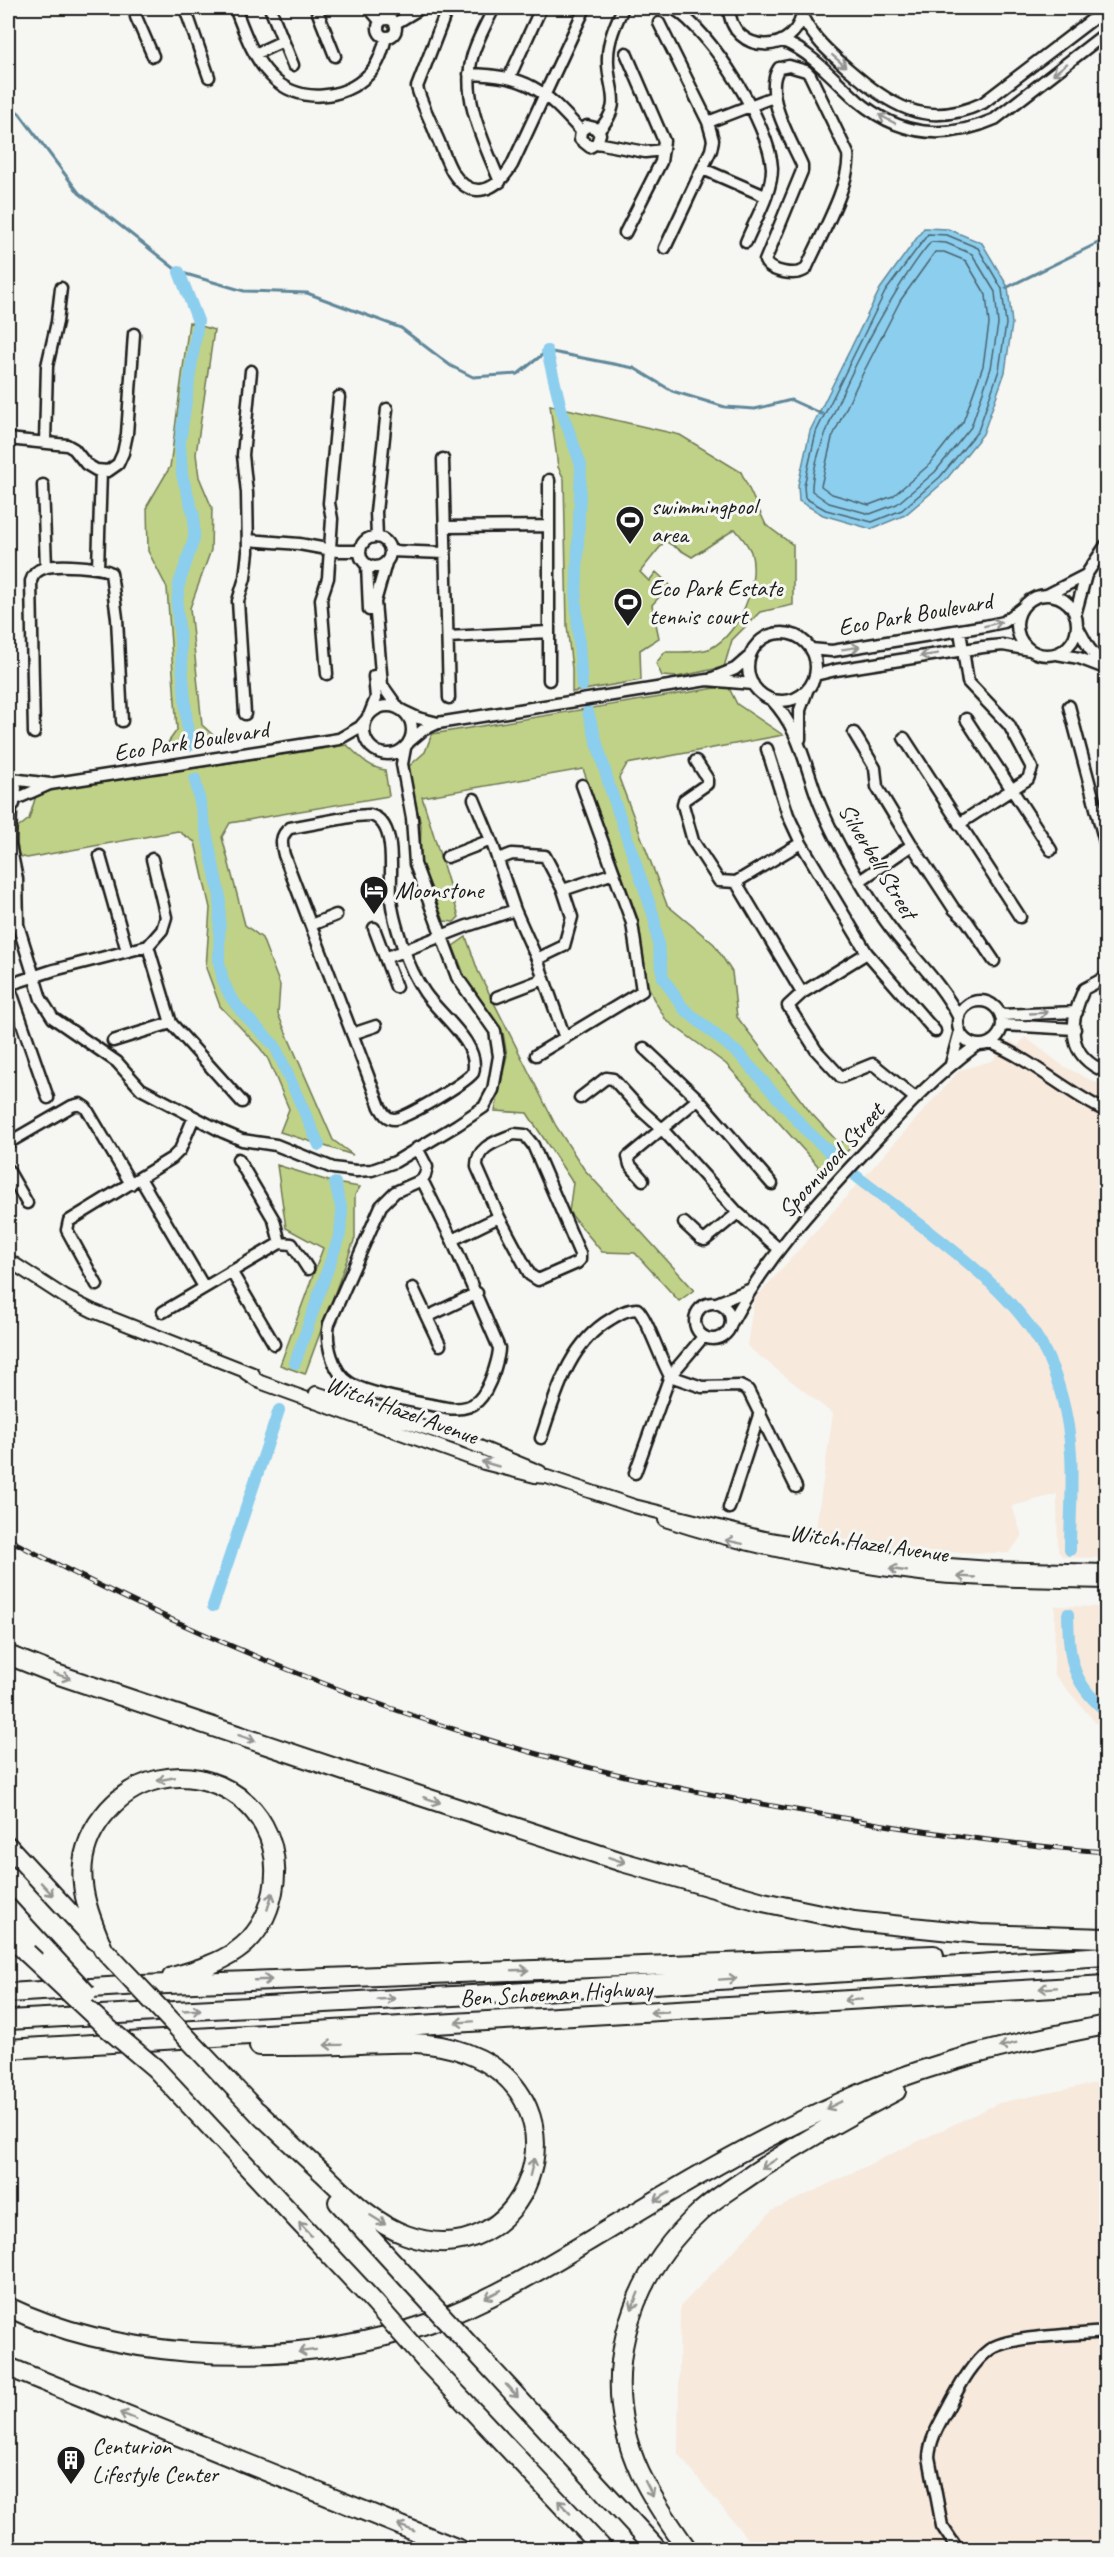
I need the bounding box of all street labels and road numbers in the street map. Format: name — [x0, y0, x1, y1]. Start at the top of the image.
street label: Eco Park Boulevard — [836, 585, 998, 642]
street label: Eco Park Boulevard — [112, 713, 274, 768]
street label: Silverbell Street — [832, 798, 926, 927]
street label: Spoonwood Street — [771, 1095, 892, 1224]
street label: Witch Hazel Avenue — [322, 1369, 484, 1452]
street label: Witch Hazel Avenue — [788, 1517, 952, 1569]
street label: Ben Schoeman Highway — [459, 1973, 655, 2013]

